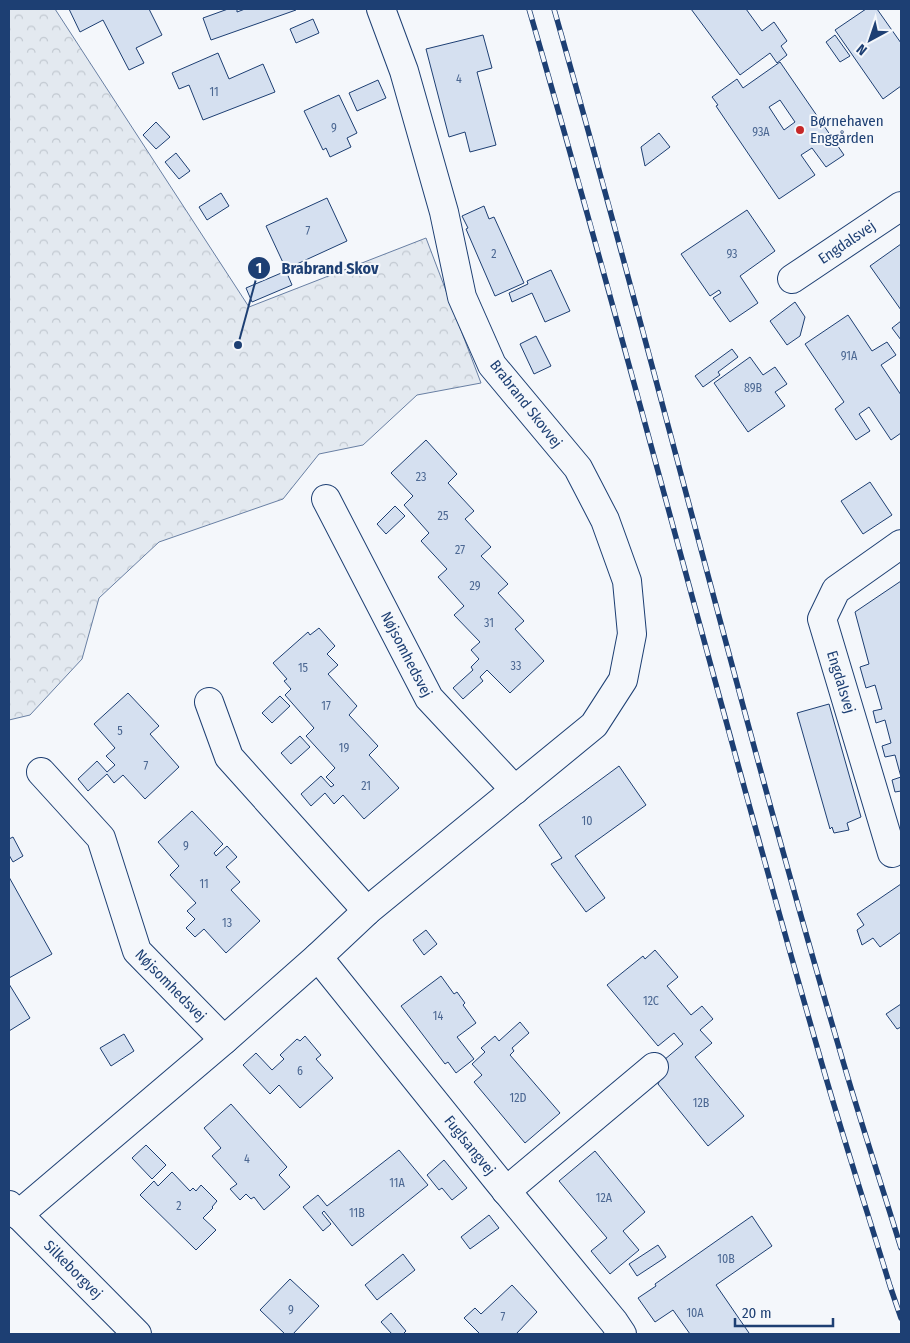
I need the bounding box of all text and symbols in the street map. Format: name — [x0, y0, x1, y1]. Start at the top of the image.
north arrow — [845, 15, 895, 65]
text: N — [853, 40, 871, 59]
house number: 4 — [456, 72, 462, 86]
house number: 11 — [209, 85, 219, 99]
place label: Børnehaven Enggården — [810, 112, 884, 147]
house number: 9 — [331, 121, 337, 135]
marker: Børnehaven Enggården — [794, 124, 806, 136]
house number: 93A — [752, 125, 770, 139]
street label: Engdalsvej — [815, 217, 879, 268]
house number: 7 — [306, 224, 311, 238]
house number: 2 — [491, 247, 497, 261]
house number: 93 — [726, 247, 738, 261]
callout: Brabrand Skov — [247, 252, 389, 283]
text: 1 — [256, 259, 262, 277]
text: Brabrand Skov — [282, 259, 379, 278]
house number: 91A — [841, 349, 858, 363]
street label: Brabrand Skovvej — [486, 356, 566, 452]
house number: 89B — [744, 381, 763, 395]
house number: 23 — [416, 470, 426, 484]
house number: 25 — [438, 509, 449, 523]
house number: 27 — [455, 543, 465, 557]
house number: 29 — [469, 579, 481, 593]
street label: Nøjsomhedsvej — [377, 609, 436, 700]
house number: 31 — [484, 616, 494, 630]
street label: Engdalsvej — [823, 648, 859, 716]
house number: 33 — [511, 659, 521, 673]
house number: 15 — [298, 661, 309, 675]
house number: 17 — [321, 699, 331, 713]
house number: 5 — [117, 724, 123, 738]
house number: 19 — [339, 741, 349, 755]
house number: 7 — [144, 759, 149, 773]
house number: 21 — [361, 779, 371, 793]
house number: 10 — [582, 814, 592, 828]
house number: 9 — [183, 839, 189, 853]
house number: 11 — [199, 877, 209, 891]
house number: 13 — [222, 916, 232, 930]
street label: Nøjsomhedsvej — [131, 946, 210, 1025]
house number: 12C — [643, 994, 659, 1008]
house number: 14 — [433, 1009, 443, 1023]
house number: 6 — [297, 1064, 303, 1078]
house number: 12D — [510, 1091, 526, 1105]
house number: 12B — [693, 1096, 710, 1110]
street label: Fuglsangvej — [440, 1112, 499, 1179]
house number: 4 — [244, 1152, 250, 1166]
house number: 11A — [389, 1176, 405, 1190]
house number: 12A — [596, 1191, 613, 1205]
house number: 2 — [176, 1199, 182, 1213]
house number: 11B — [349, 1206, 365, 1220]
street label: Silkeborgvej — [40, 1237, 106, 1303]
house number: 10B — [717, 1252, 735, 1266]
scale bar — [735, 1296, 832, 1328]
house number: 9 — [288, 1303, 294, 1317]
text: 20 m — [742, 1304, 772, 1322]
house number: 10A — [686, 1306, 704, 1320]
house number: 7 — [501, 1310, 506, 1324]

